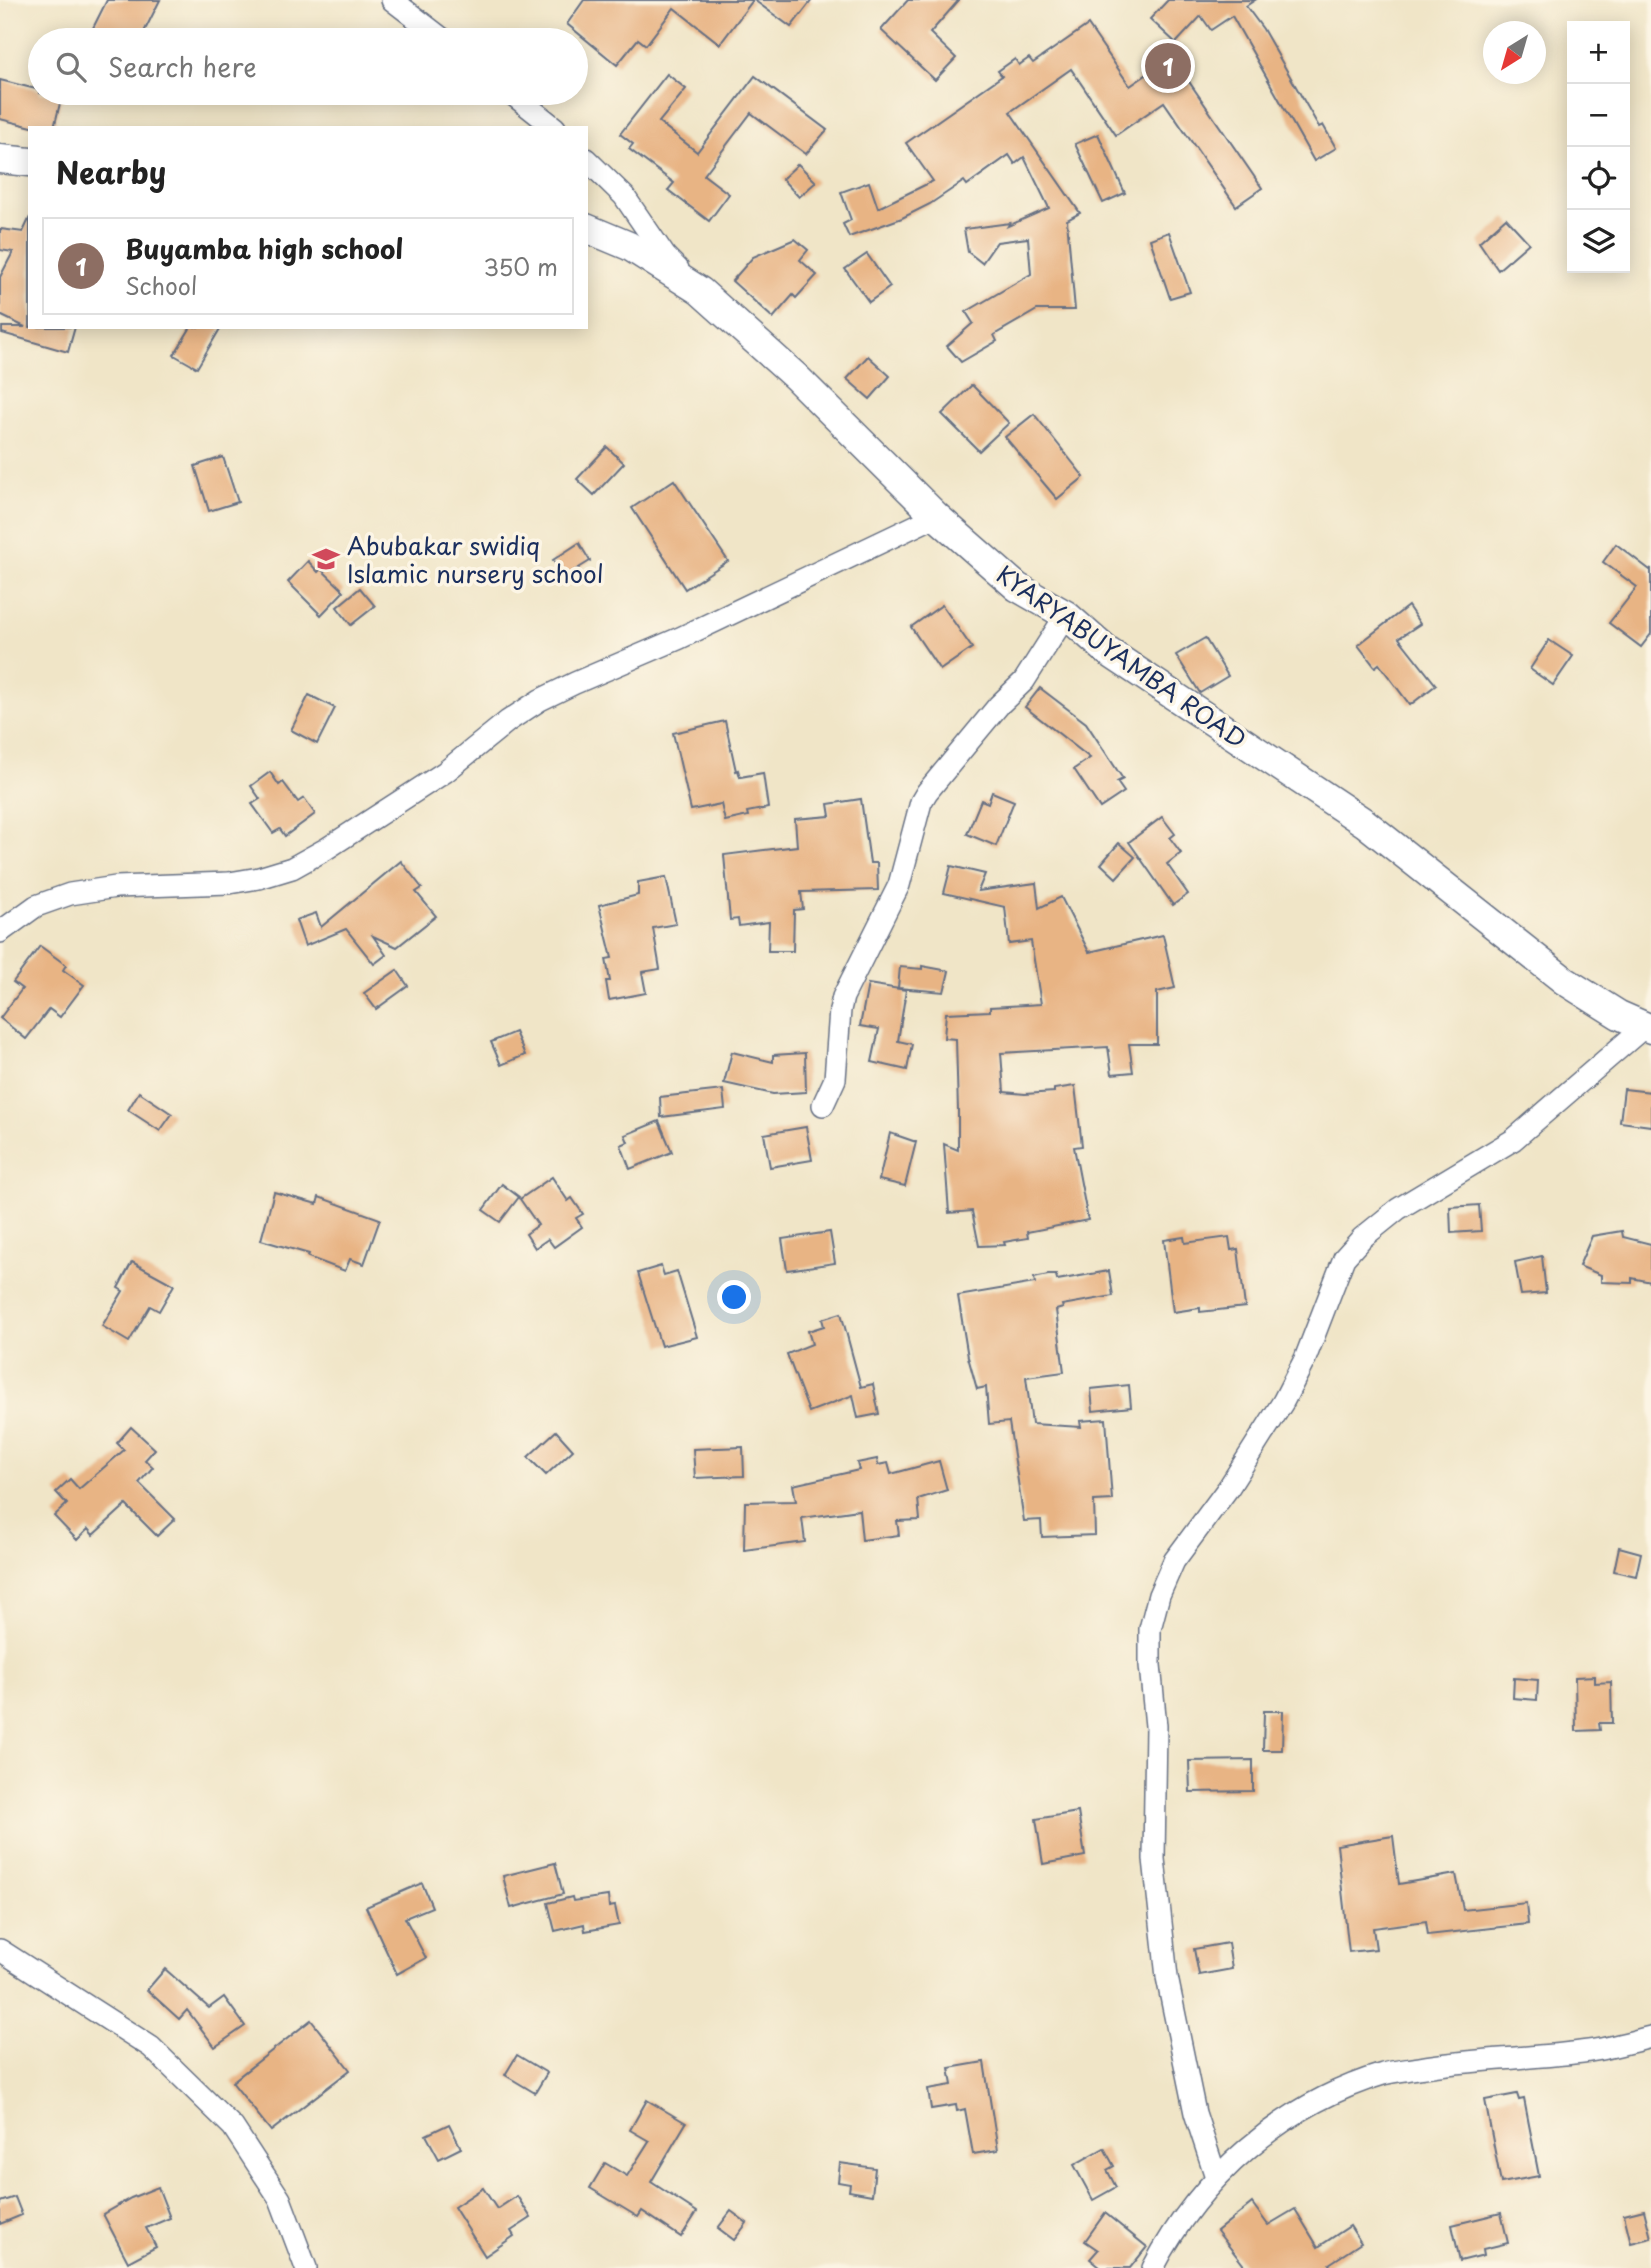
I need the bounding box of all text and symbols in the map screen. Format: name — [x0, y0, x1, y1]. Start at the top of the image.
north arrow — [1483, 21, 1546, 84]
map controls — [1567, 21, 1630, 273]
button: + — [1567, 21, 1630, 84]
search box — [28, 28, 588, 105]
pin: 1 — [1145, 40, 1191, 92]
text: Search here — [108, 47, 257, 86]
icon: search — [52, 48, 90, 86]
button: − — [1567, 84, 1630, 147]
button: locate — [1567, 147, 1630, 210]
text: Nearby — [56, 149, 166, 194]
button: layers — [1567, 210, 1630, 273]
text: Buyamba high school — [125, 229, 403, 268]
text: 1 — [76, 249, 87, 284]
text: 350 m — [483, 249, 558, 284]
text: School — [125, 268, 197, 303]
place label: Abubakar swidiq Islamic nursery school — [347, 527, 604, 591]
school or university icon: Abubakar swidiq Islamic nursery school — [311, 544, 341, 574]
street label: KYARYABUYAMBA ROAD — [990, 556, 1254, 756]
your location — [717, 1280, 751, 1314]

